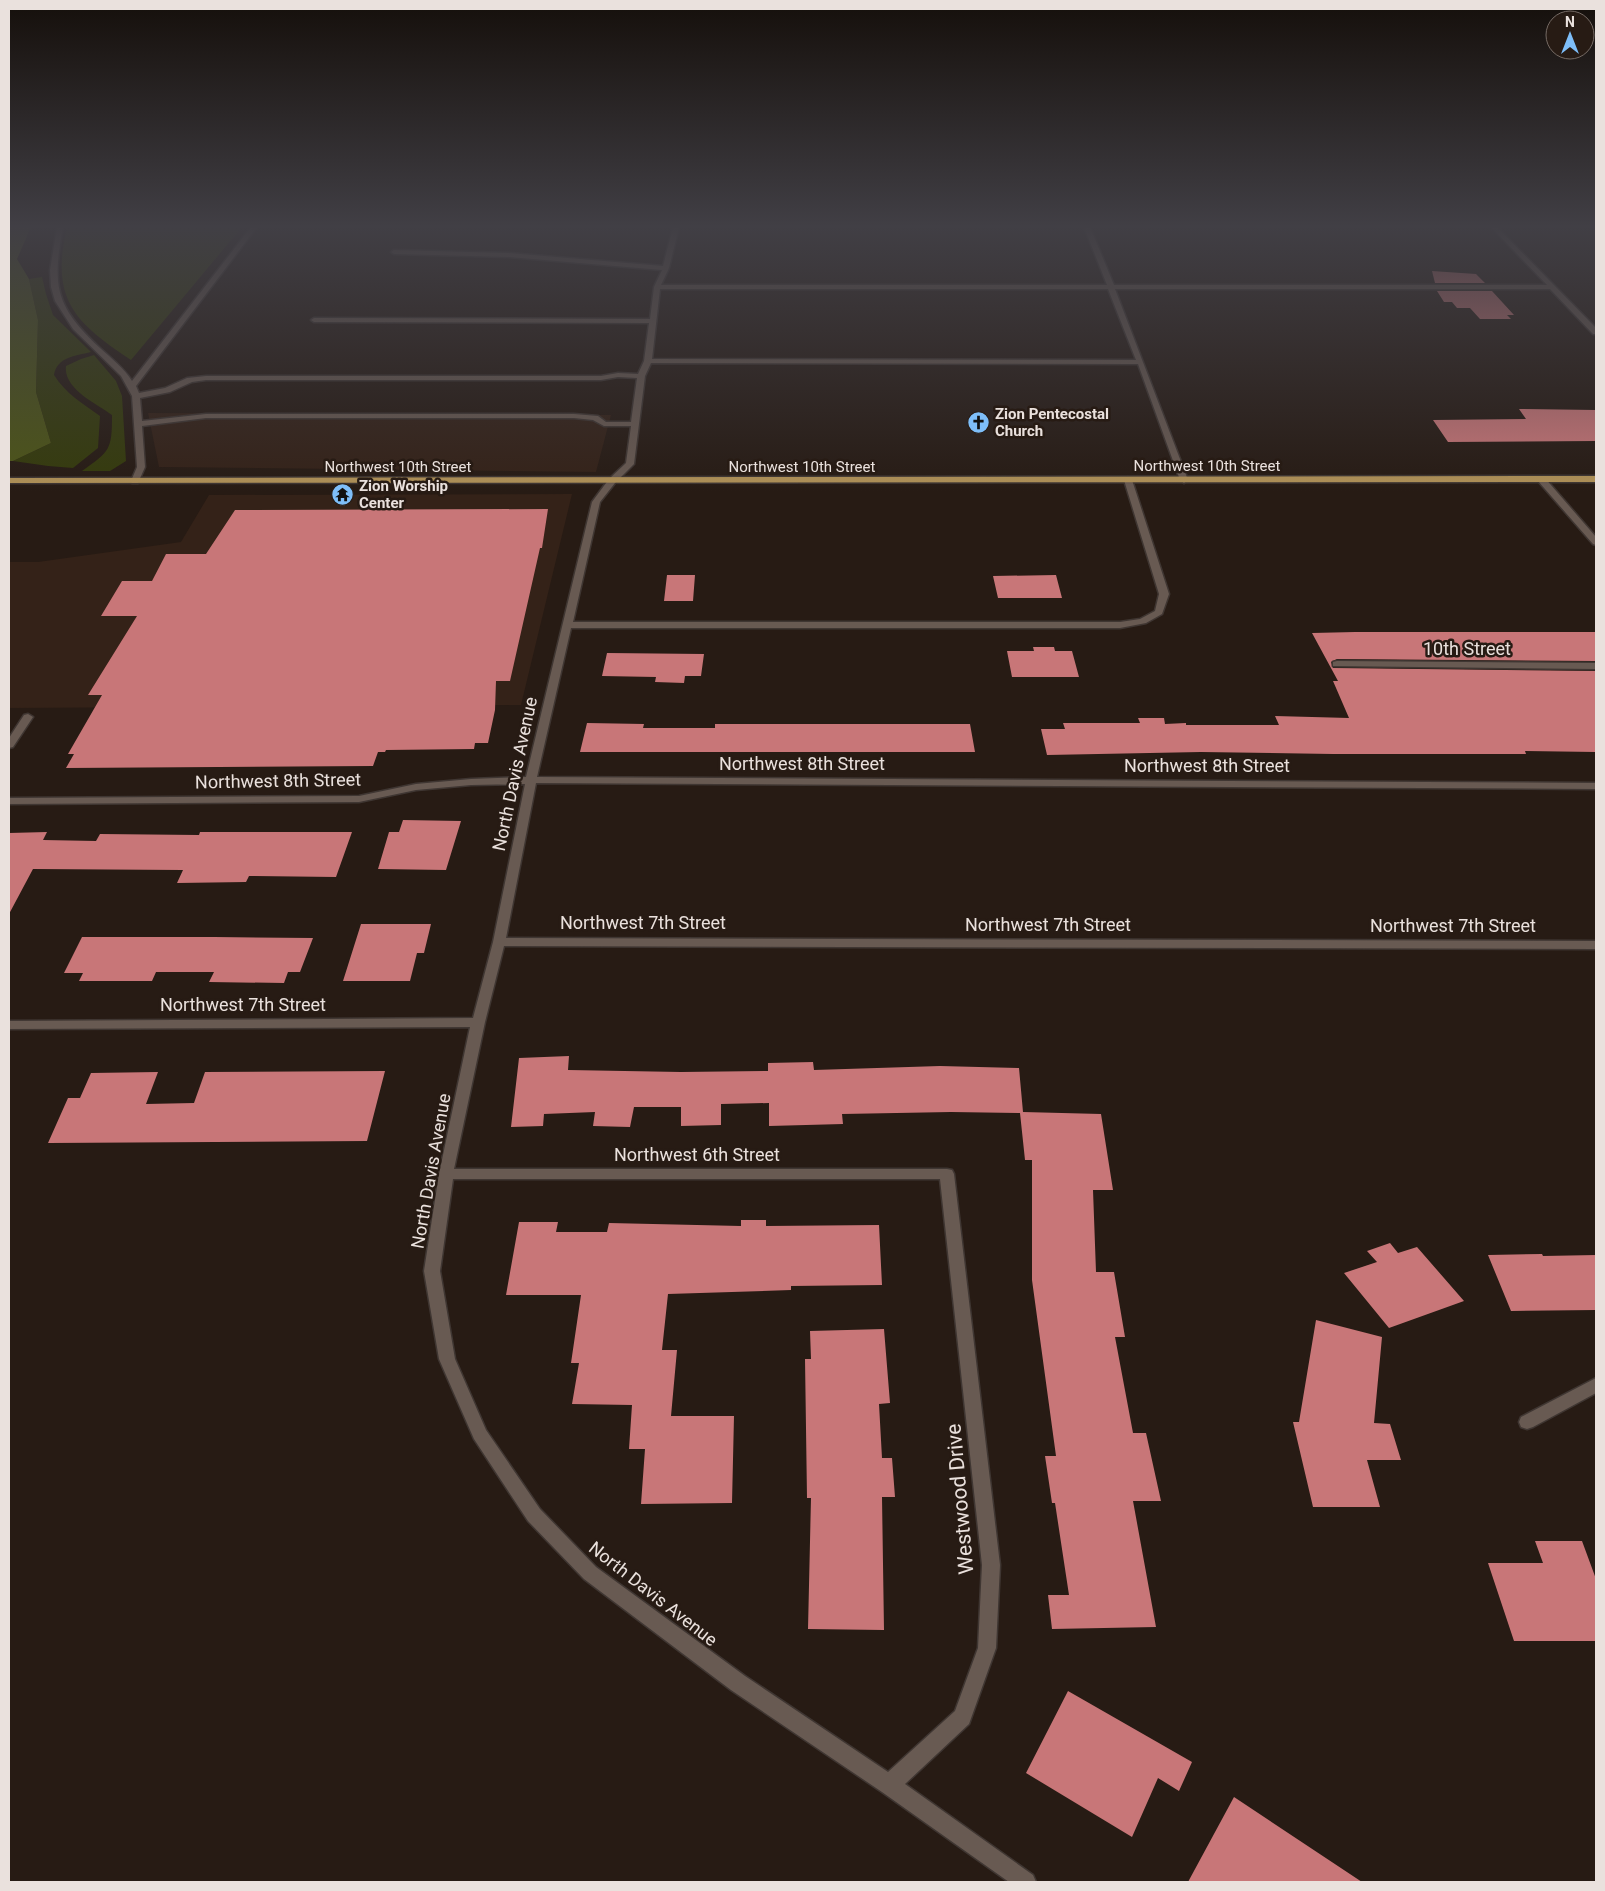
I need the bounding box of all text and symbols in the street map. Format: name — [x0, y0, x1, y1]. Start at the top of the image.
north arrow — [1545, 10, 1595, 60]
text: N — [1565, 14, 1575, 30]
place label: Zion Pentecostal Church — [995, 405, 1109, 440]
church icon: Zion Pentecostal Church — [967, 411, 991, 435]
street label: Northwest 10th Street — [1134, 457, 1280, 475]
street label: Northwest 10th Street — [325, 458, 471, 476]
street label: Northwest 10th Street — [729, 458, 875, 476]
place label: Zion Worship Center — [359, 477, 448, 512]
temple icon: Zion Worship Center — [331, 483, 355, 507]
street label: 10th Street — [1423, 638, 1511, 659]
street label: North Davis Avenue — [488, 695, 541, 853]
street label: Northwest 8th Street — [719, 753, 885, 774]
street label: Northwest 8th Street — [1124, 755, 1290, 776]
street label: Northwest 8th Street — [195, 769, 361, 792]
street label: Northwest 7th Street — [560, 912, 726, 933]
street label: Northwest 7th Street — [965, 914, 1131, 935]
street label: Northwest 7th Street — [1370, 915, 1536, 936]
street label: Northwest 7th Street — [160, 994, 326, 1015]
street label: North Davis Avenue — [407, 1092, 454, 1250]
street label: Northwest 6th Street — [614, 1144, 780, 1165]
street label: Westwood Drive — [941, 1423, 979, 1575]
street label: North Davis Avenue — [585, 1537, 722, 1650]

